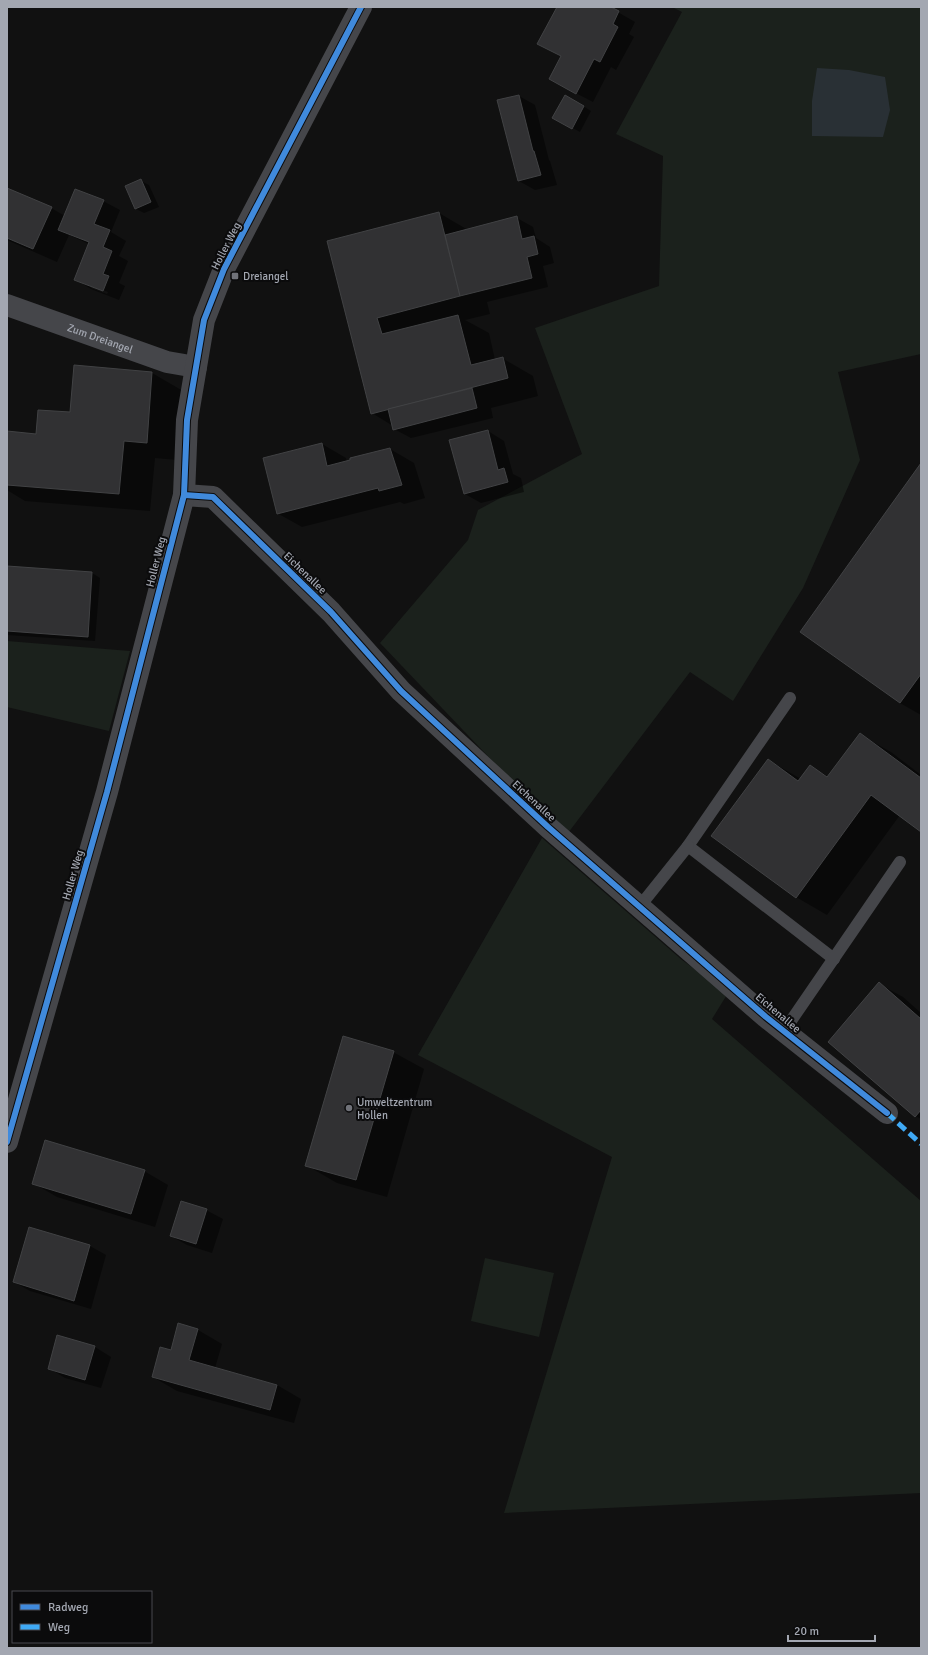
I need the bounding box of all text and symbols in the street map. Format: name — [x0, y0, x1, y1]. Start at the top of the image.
street label: Holler Weg — [209, 220, 244, 272]
place label: Dreiangel — [243, 270, 289, 283]
marker: Dreiangel — [230, 271, 240, 281]
street label: Zum Dreiangel — [66, 321, 135, 356]
street label: Holler Weg — [143, 535, 169, 589]
street label: Eichenallee — [281, 549, 329, 597]
street label: Eichenallee — [510, 778, 558, 824]
street label: Holler Weg — [60, 848, 86, 902]
street label: Eichenallee — [753, 990, 803, 1036]
place label: Umweltzentrum Hollen — [357, 1096, 432, 1122]
marker: Umweltzentrum Hollen — [344, 1103, 354, 1113]
legend — [12, 1591, 152, 1643]
text: Radweg — [48, 1600, 88, 1615]
scale bar — [788, 1617, 875, 1643]
text: Weg — [48, 1620, 70, 1635]
text: 20 m — [794, 1624, 819, 1639]

